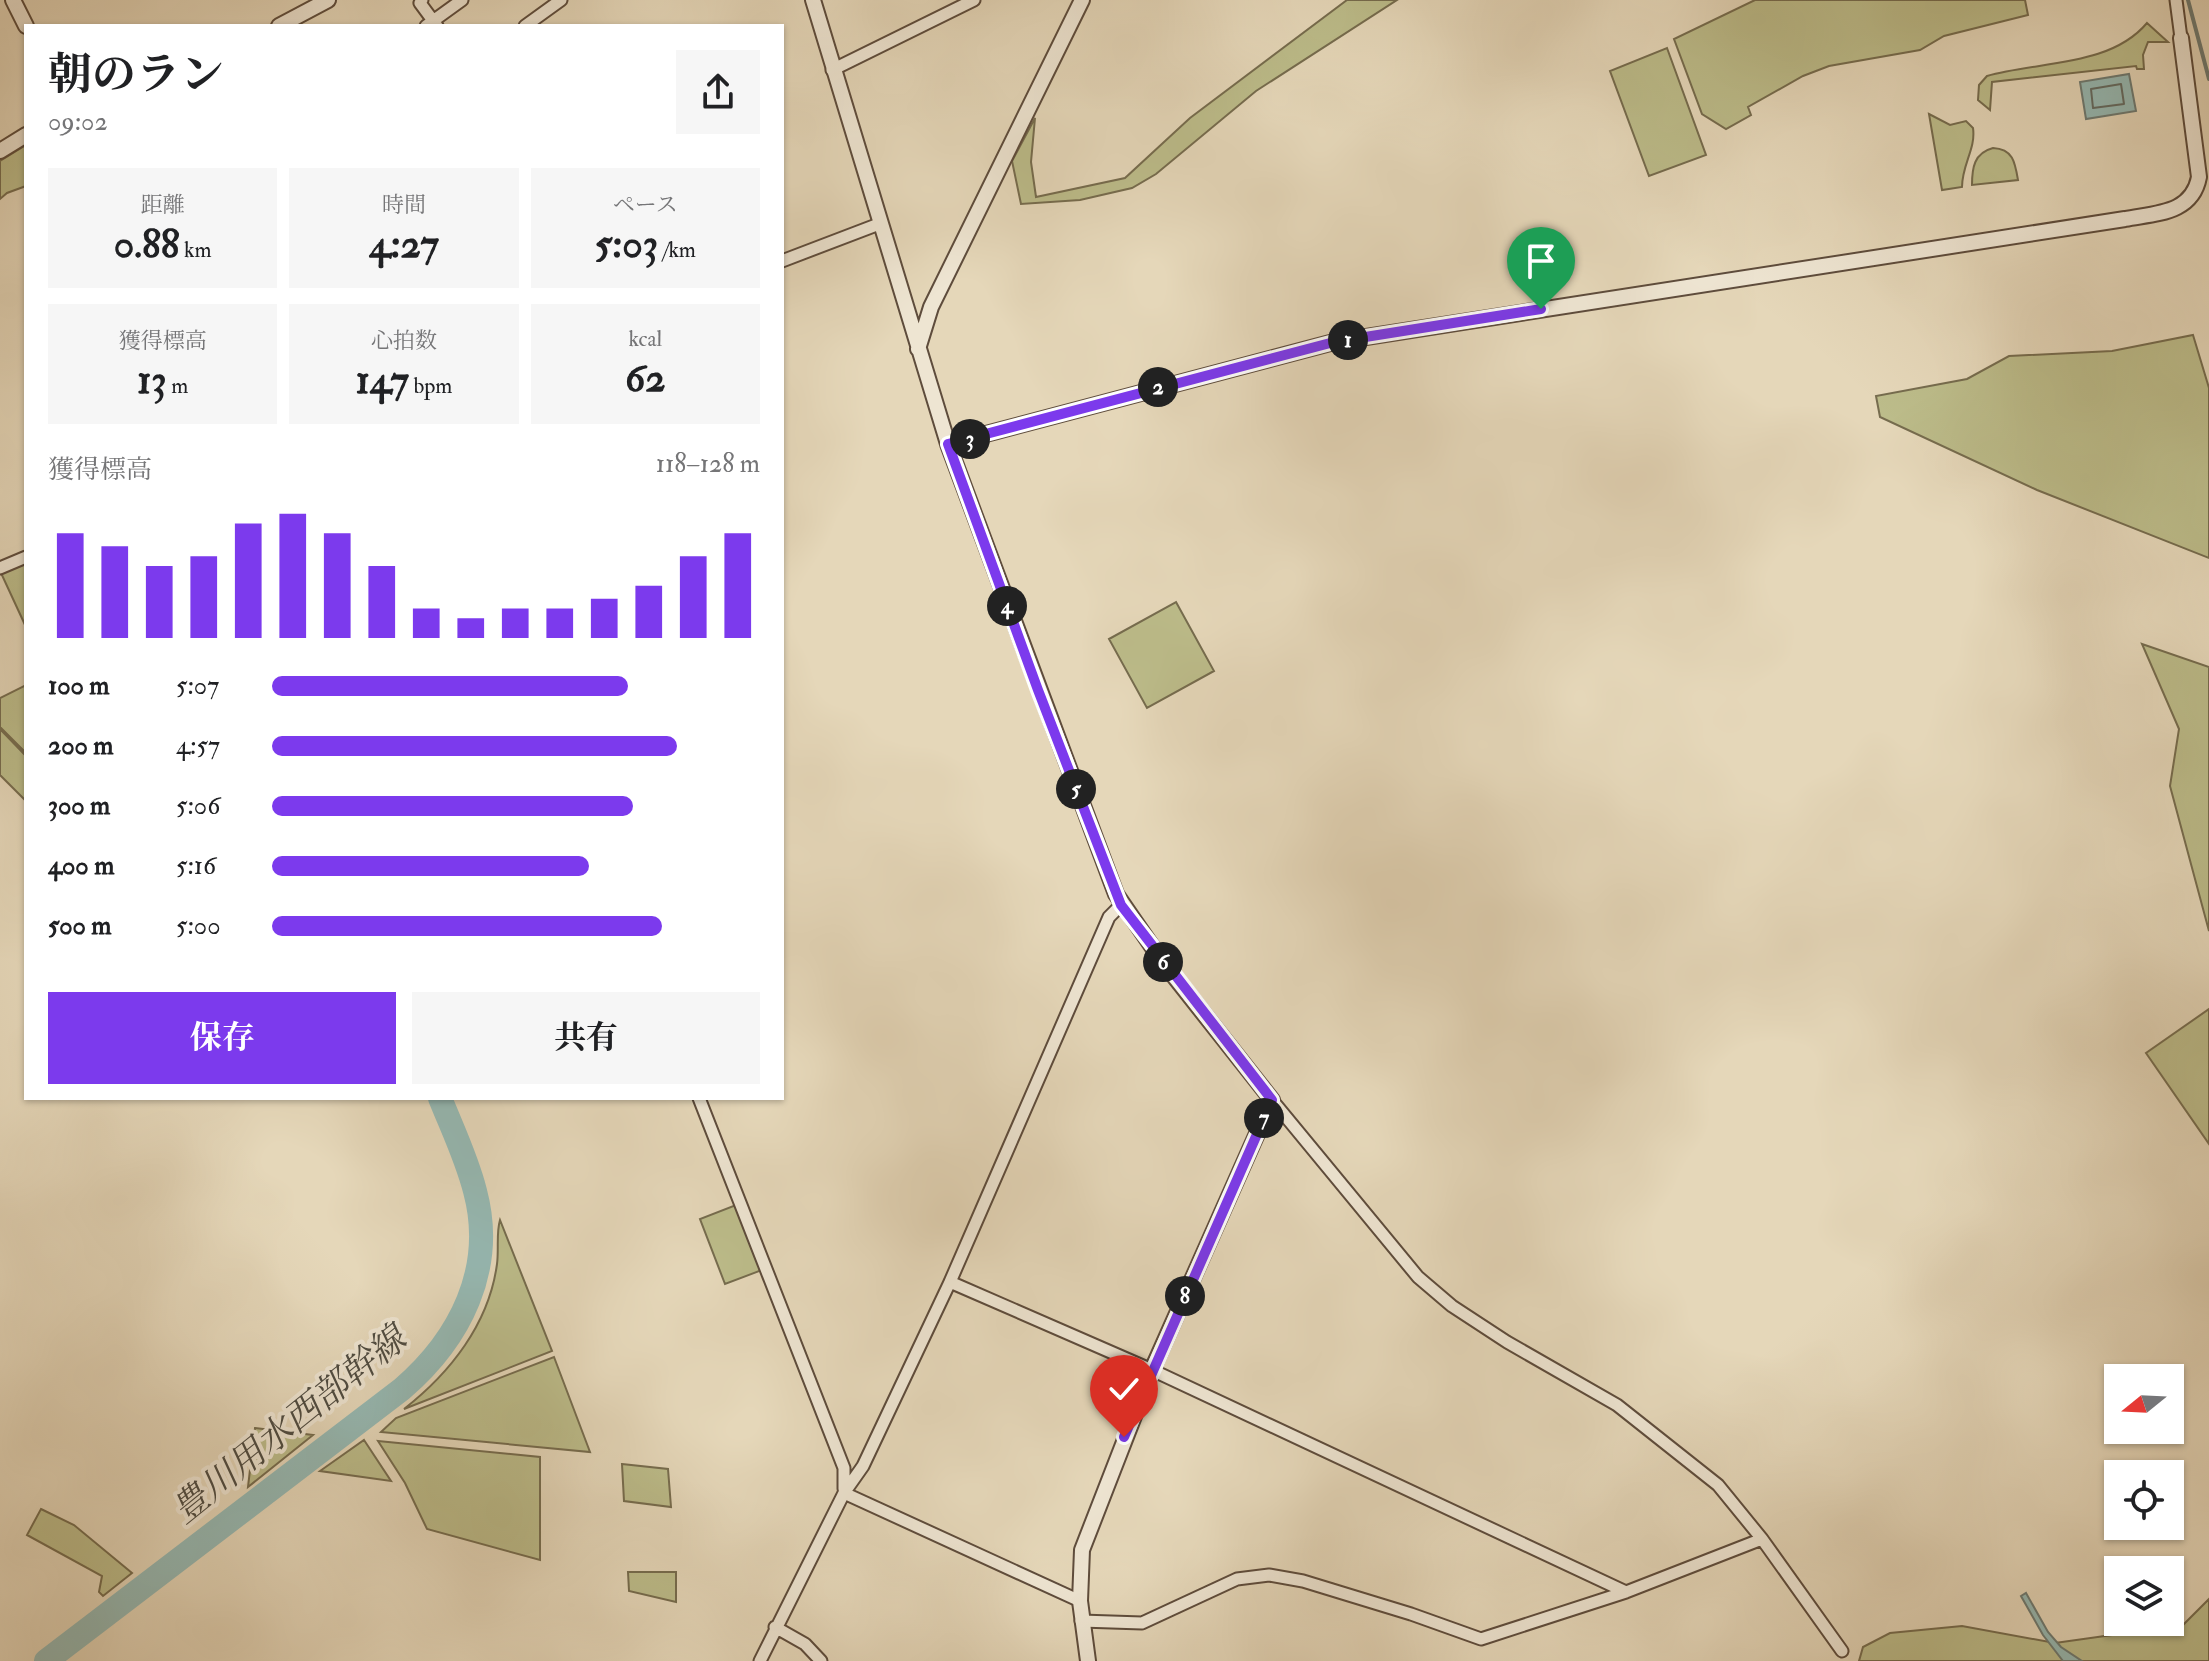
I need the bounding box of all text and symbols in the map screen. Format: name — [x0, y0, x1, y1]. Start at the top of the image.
text: 朝のラン — [48, 48, 224, 103]
button: share — [676, 50, 760, 134]
text: 09:02 — [48, 106, 108, 138]
text: 距離 — [141, 191, 185, 219]
text: 時間 — [382, 191, 426, 219]
text: ペース — [613, 191, 678, 219]
text: 0.88 — [114, 219, 179, 270]
text: 4:27 — [369, 219, 439, 270]
text: 5:03 — [595, 219, 658, 270]
pin — [1507, 227, 1575, 309]
text: km — [179, 236, 212, 264]
text: /km — [658, 236, 696, 264]
icon: arrive — [1519, 239, 1563, 283]
pin: 1 — [1328, 320, 1368, 360]
text: kcal — [628, 325, 662, 353]
text: 1 — [1344, 326, 1352, 354]
text: 獲得標高 — [119, 327, 207, 355]
text: 心拍数 — [371, 327, 437, 355]
text: 62 — [625, 353, 666, 404]
text: 13 — [137, 355, 167, 406]
text: 147 — [356, 355, 409, 406]
pin: 2 — [1138, 367, 1178, 407]
text: m — [167, 372, 188, 400]
text: bpm — [409, 372, 452, 400]
text: 2 — [1152, 373, 1164, 401]
pin: 3 — [950, 419, 990, 459]
text: 3 — [966, 425, 974, 453]
text: 118–128 m — [656, 448, 760, 480]
text: 獲得標高 — [48, 454, 152, 486]
pin: 4 — [987, 586, 1027, 626]
text: 4 — [1001, 592, 1013, 620]
text: 100 m — [48, 670, 109, 702]
text: 5:07 — [176, 670, 219, 702]
text: 200 m — [48, 730, 113, 762]
text: 4:57 — [176, 730, 220, 762]
pin: 5 — [1056, 769, 1096, 809]
text: 5 — [1071, 775, 1081, 803]
text: 300 m — [48, 790, 110, 822]
text: 5:06 — [176, 790, 220, 822]
text: 400 m — [48, 850, 114, 882]
text: 5:16 — [176, 850, 216, 882]
text: 500 m — [48, 910, 112, 942]
text: 5:00 — [176, 910, 221, 942]
pin: 6 — [1143, 942, 1183, 982]
text: 6 — [1157, 948, 1169, 976]
button: 保存 — [48, 992, 396, 1084]
button: 共有 — [412, 992, 760, 1084]
pin: 7 — [1244, 1098, 1284, 1138]
text: 7 — [1259, 1104, 1269, 1132]
pin: 8 — [1165, 1276, 1205, 1316]
text: 8 — [1180, 1282, 1190, 1310]
water label: 豊川用水西部幹線 — [163, 1314, 418, 1533]
pin — [1090, 1355, 1158, 1437]
north arrow — [2104, 1364, 2184, 1444]
map controls — [2104, 1364, 2184, 1636]
icon: check — [1102, 1367, 1146, 1411]
button: locate — [2104, 1460, 2184, 1540]
button: layers — [2104, 1556, 2184, 1636]

